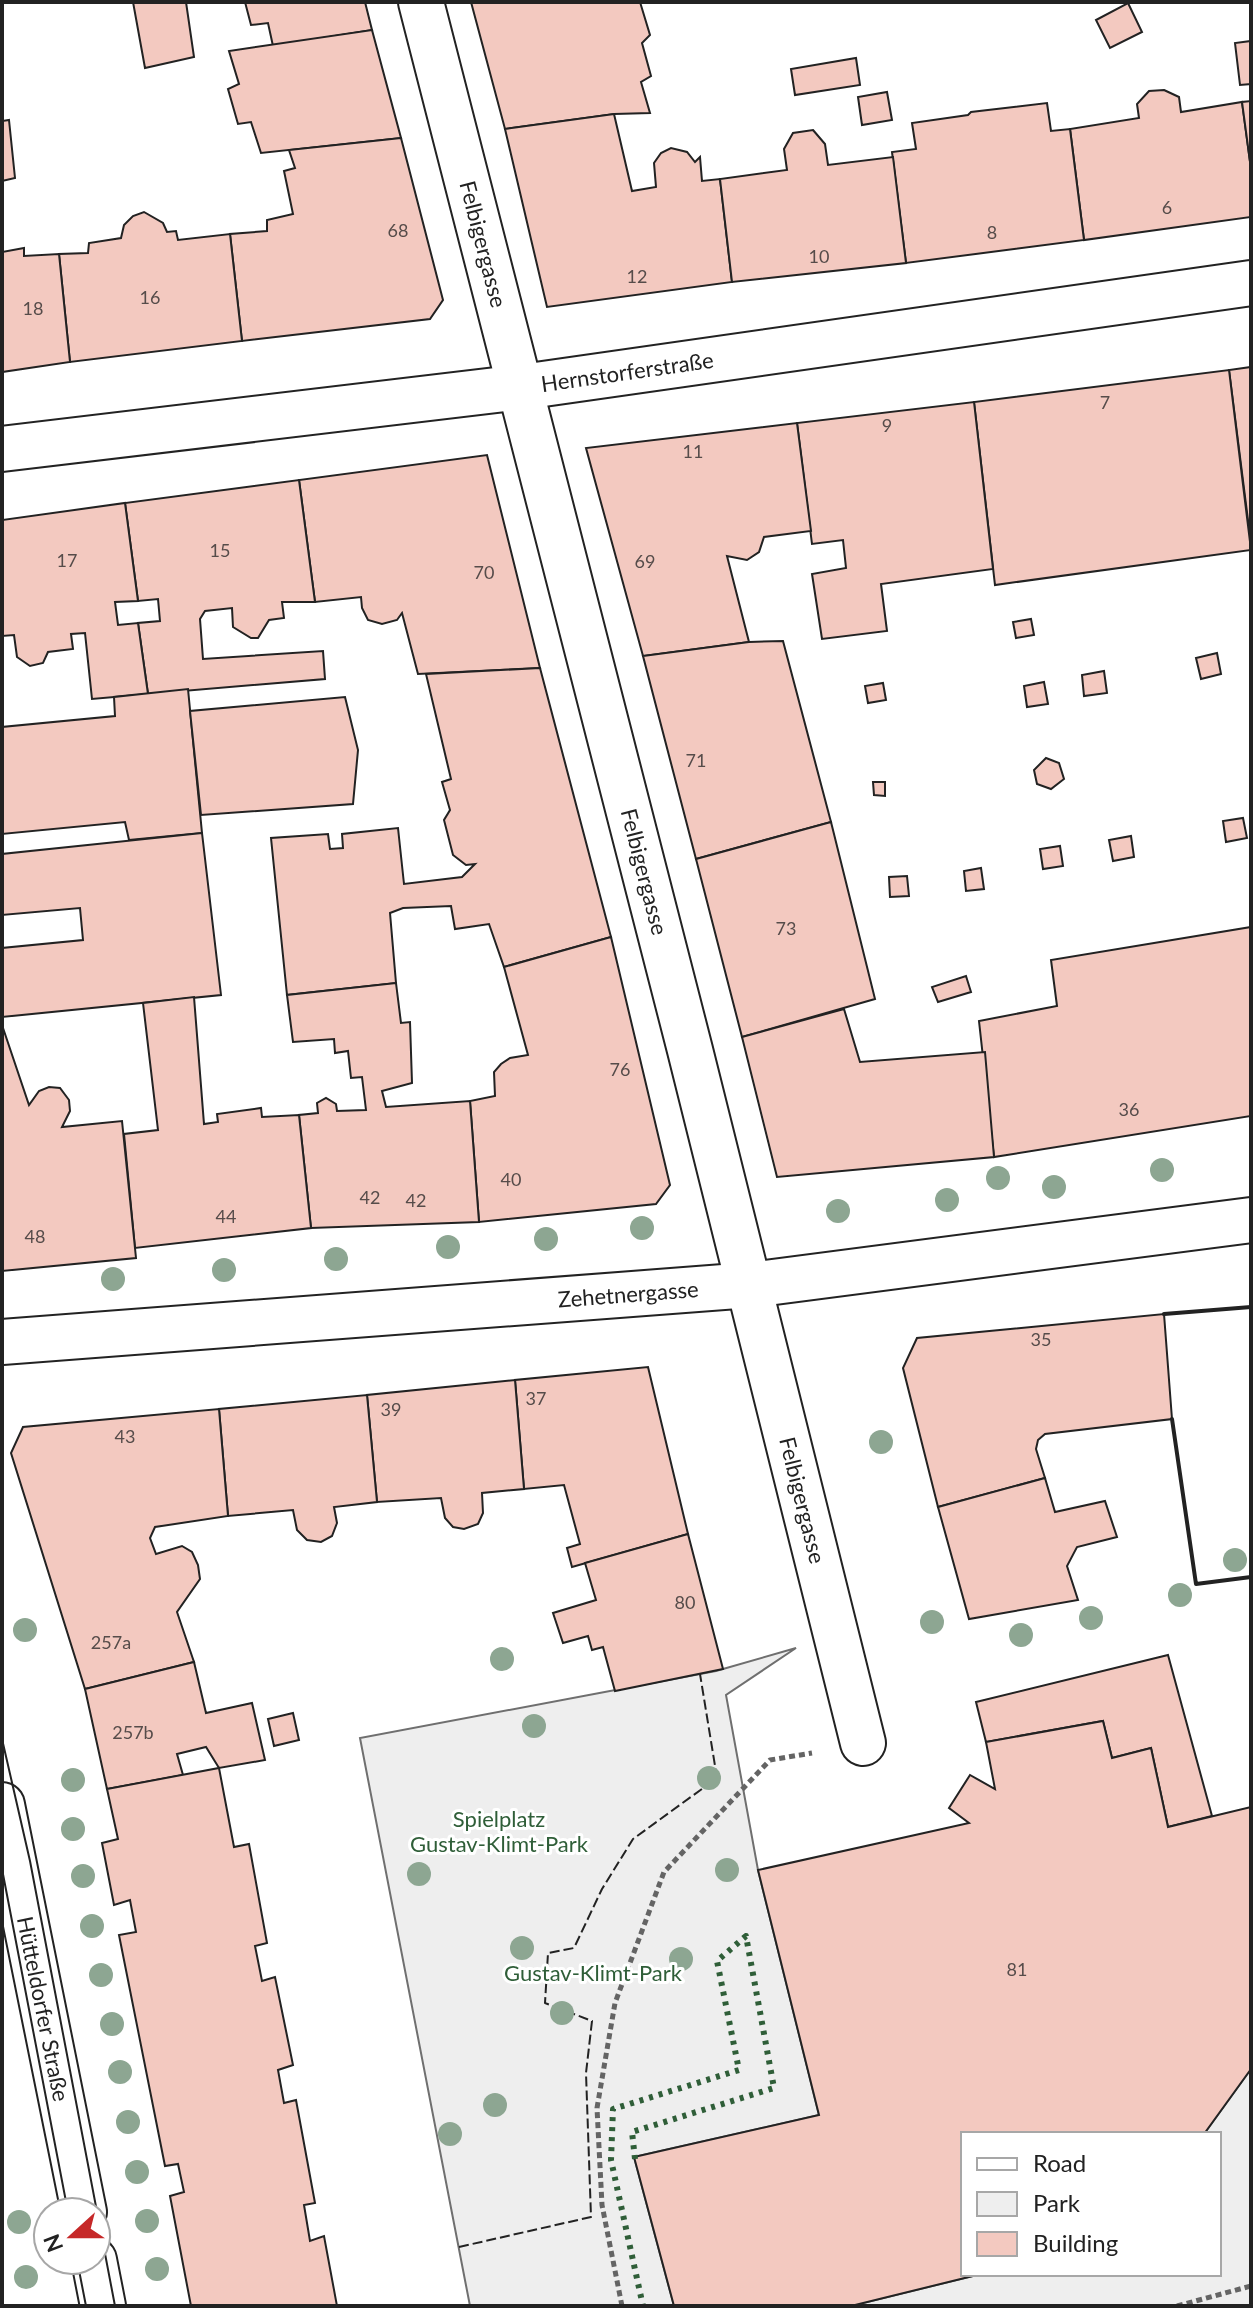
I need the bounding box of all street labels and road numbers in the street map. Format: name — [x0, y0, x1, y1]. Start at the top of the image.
street label: Felbigergasse — [454, 178, 513, 310]
street label: Hernstorferstraße — [539, 346, 715, 397]
street label: Felbigergasse — [616, 806, 674, 938]
street label: Zehetnergasse — [557, 1275, 699, 1313]
street label: Felbigergasse — [774, 1434, 832, 1566]
street label: Hütteldorfer Straße — [12, 1914, 75, 2104]

